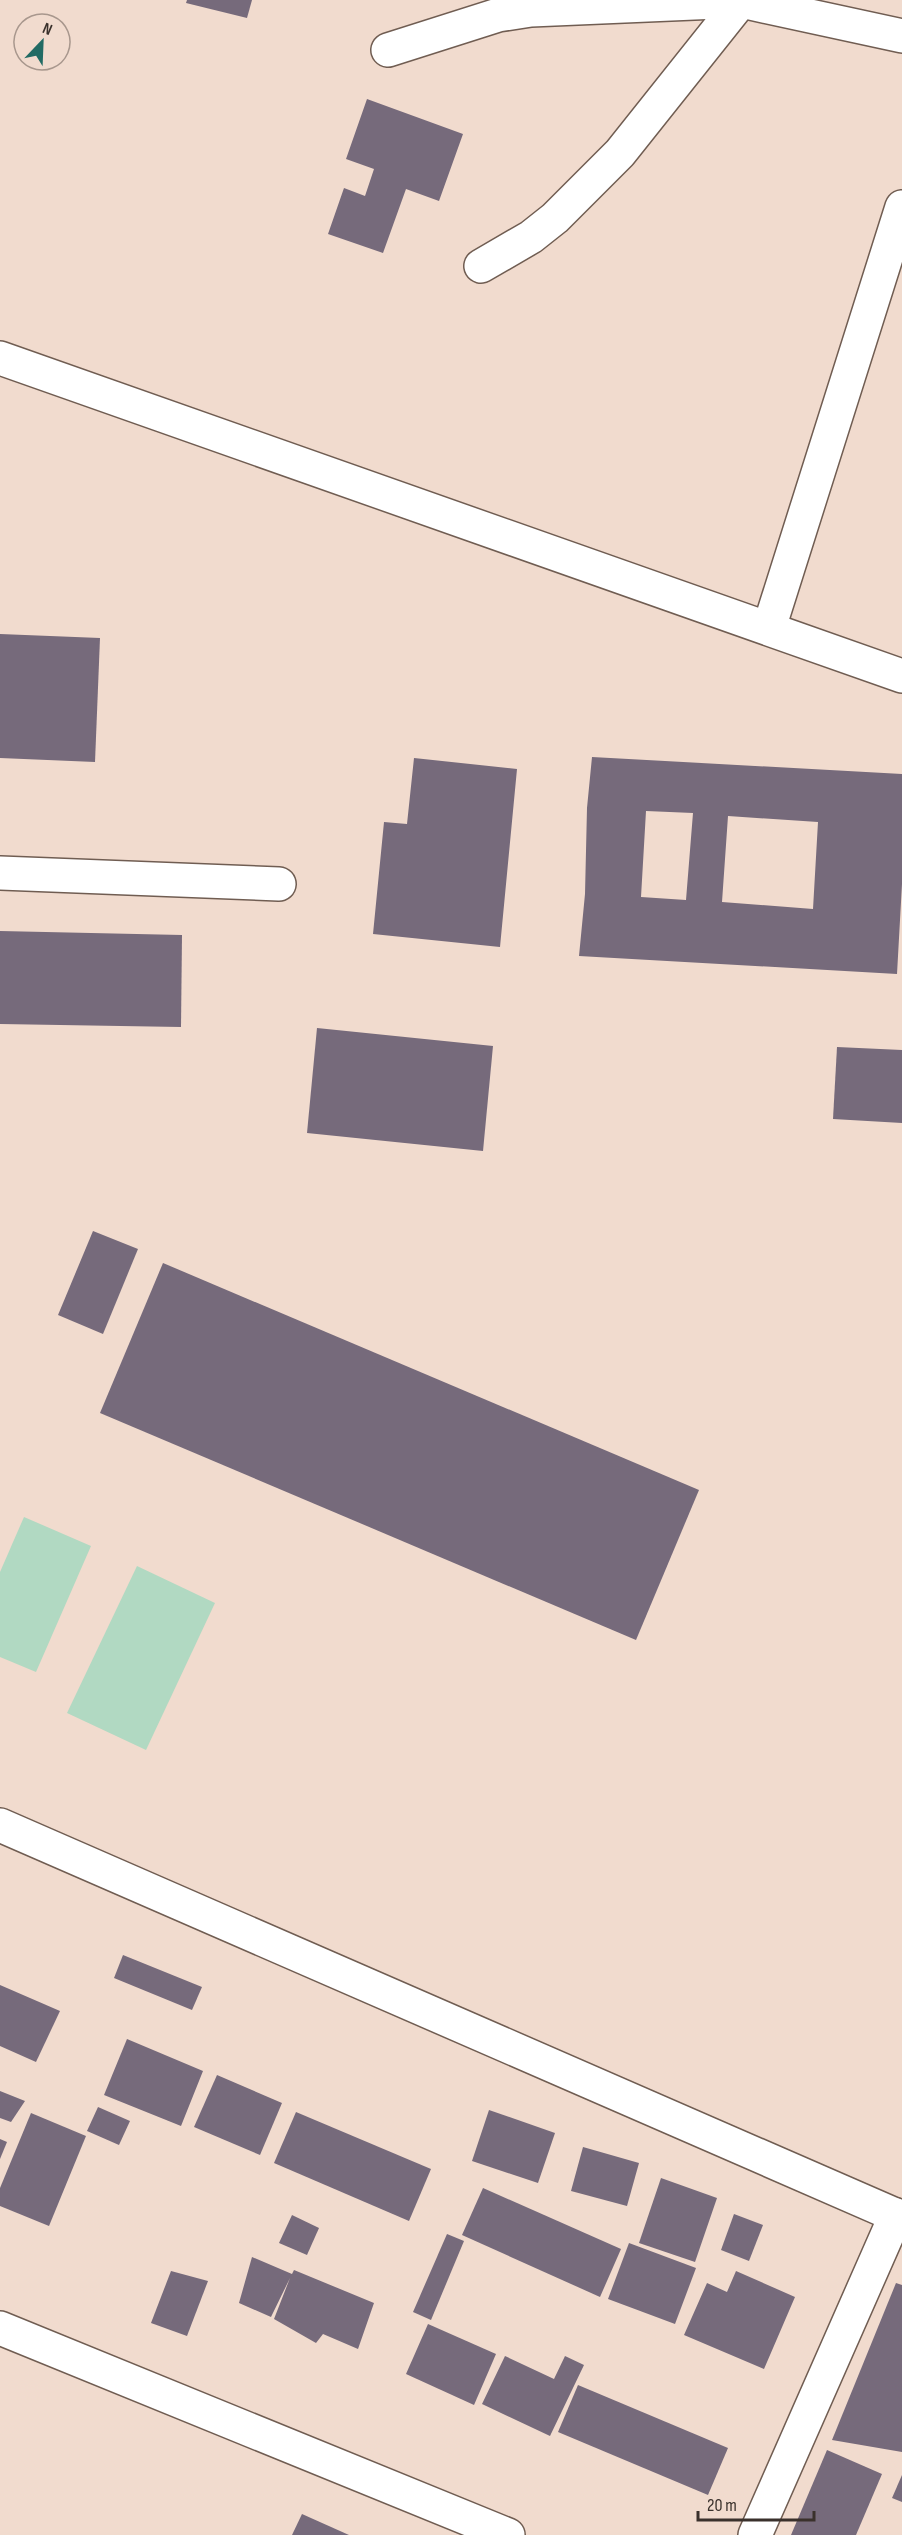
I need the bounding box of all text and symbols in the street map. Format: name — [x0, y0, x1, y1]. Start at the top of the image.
north arrow — [12, 12, 72, 72]
text: N — [40, 19, 55, 40]
scale bar — [698, 2484, 814, 2522]
text: 20 m — [707, 2495, 737, 2516]

